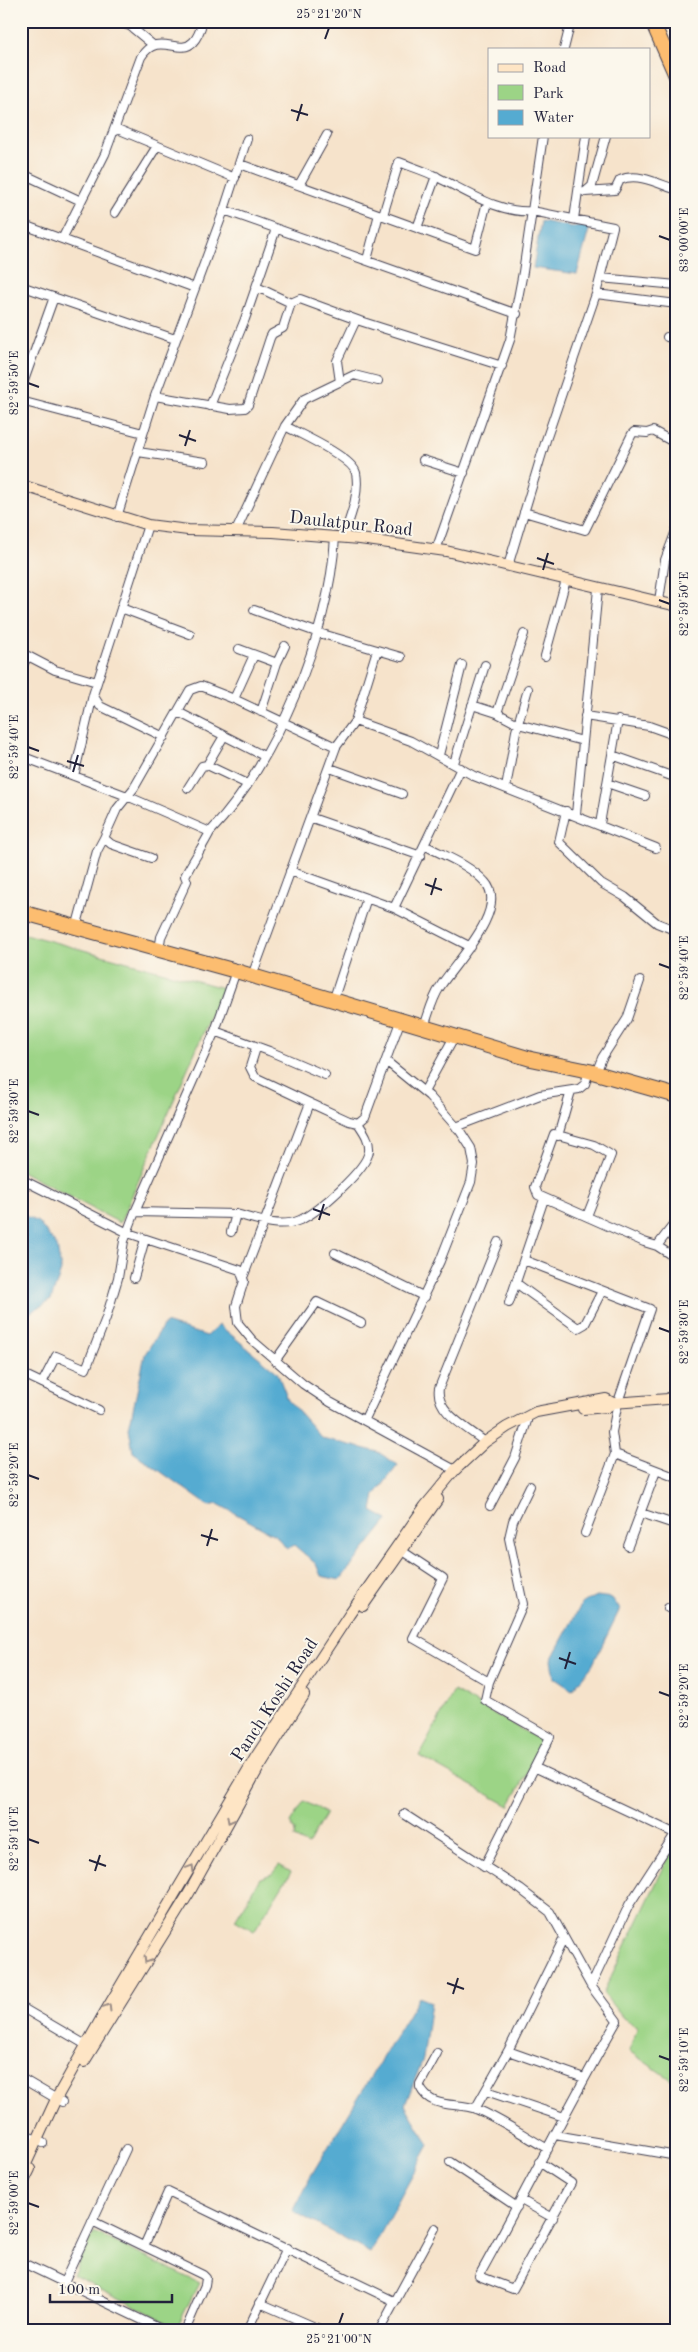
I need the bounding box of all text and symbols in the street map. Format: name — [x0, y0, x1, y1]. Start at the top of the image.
text: 25°21'20"N — [296, 8, 362, 21]
legend — [488, 48, 650, 138]
text: Road — [533, 61, 567, 76]
text: Park — [533, 87, 564, 102]
text: Water — [533, 111, 574, 126]
text: 83°00'00"E — [679, 208, 691, 272]
text: 82°59'50"E — [8, 351, 21, 415]
street label: Daulatpur Road — [288, 509, 414, 539]
text: 82°59'50"E — [678, 572, 691, 636]
text: 82°59'40"E — [8, 715, 21, 779]
text: 82°59'40"E — [678, 936, 691, 1000]
text: 82°59'30"E — [8, 1079, 21, 1143]
text: 82°59'30"E — [678, 1300, 691, 1364]
text: 82°59'20"E — [8, 1443, 21, 1507]
street label: Panch Koshi Road — [229, 1635, 321, 1765]
text: 82°59'20"E — [678, 1664, 691, 1728]
text: 82°59'10"E — [8, 1807, 21, 1871]
one-way arrow — [227, 1815, 237, 1824]
one-way arrow — [185, 1864, 195, 1873]
one-way arrow — [143, 1954, 153, 1963]
one-way arrow — [101, 2003, 111, 2012]
text: 82°59'10"E — [678, 2028, 691, 2092]
text: 82°59'00"E — [8, 2171, 21, 2235]
scale bar — [50, 2272, 172, 2304]
text: 100 m — [58, 2283, 100, 2298]
text: 25°21'00"N — [306, 2333, 372, 2346]

